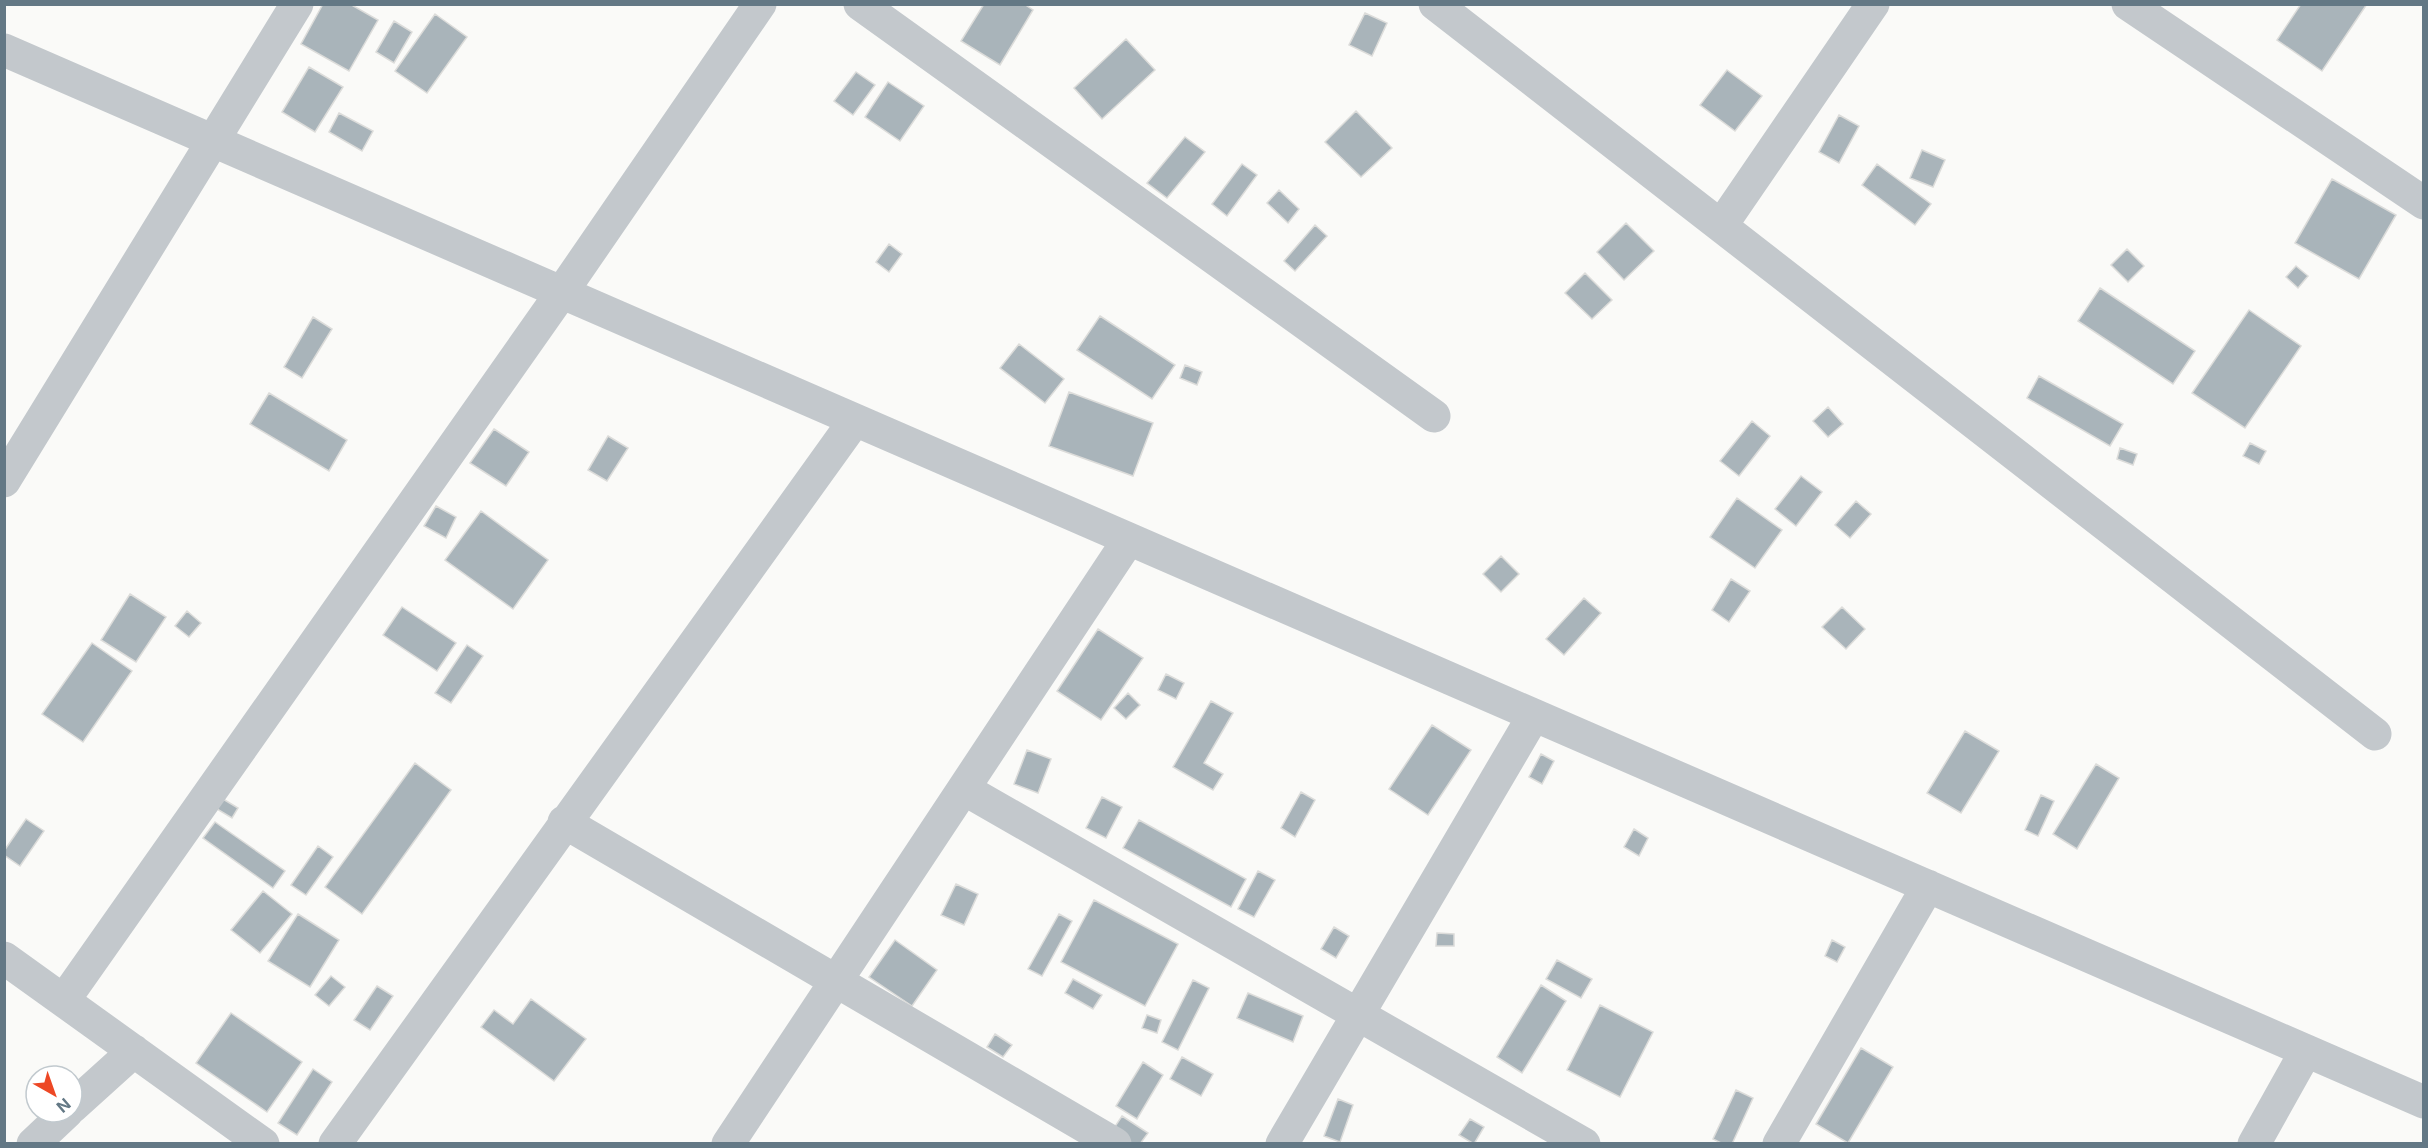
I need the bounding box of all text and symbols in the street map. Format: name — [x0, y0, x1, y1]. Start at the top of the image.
north arrow — [24, 1064, 84, 1124]
text: N — [53, 1094, 75, 1117]

